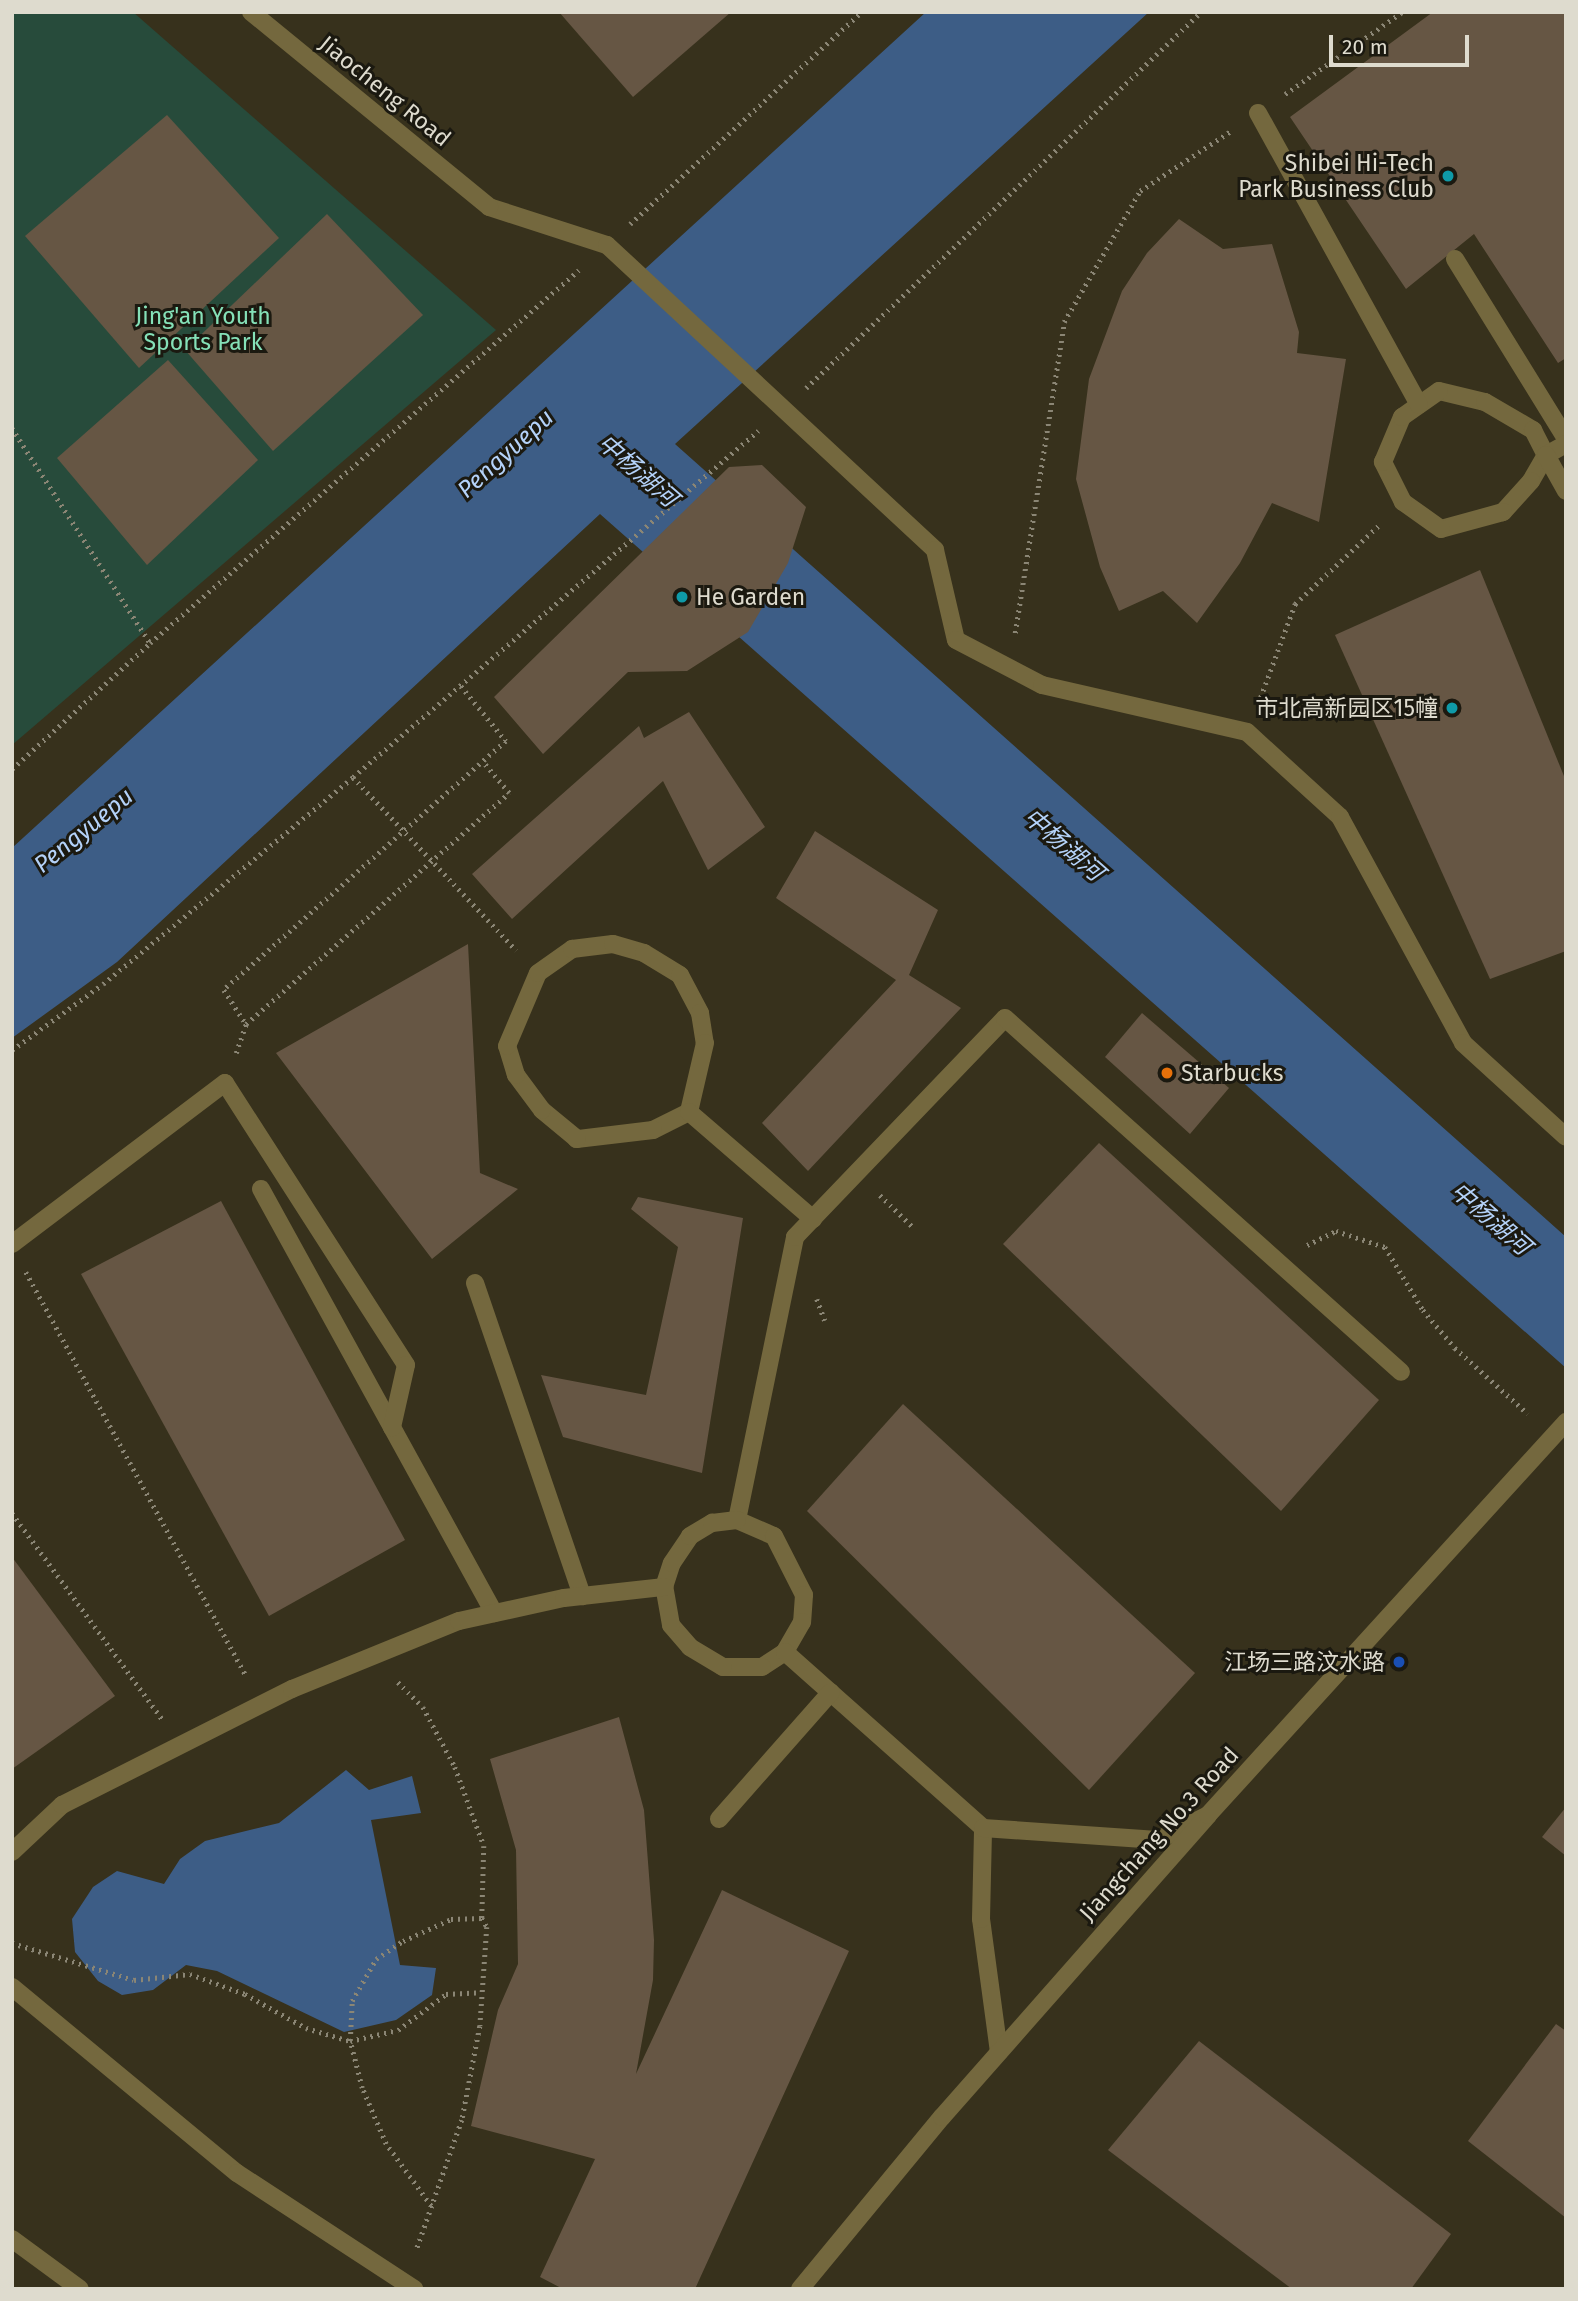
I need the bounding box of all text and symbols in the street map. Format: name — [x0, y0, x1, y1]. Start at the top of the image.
scale bar — [1333, 21, 1473, 65]
street label: Jiaocheng Road — [314, 30, 456, 152]
text: 20 m — [1342, 34, 1388, 60]
place label: Shibei Hi-Tech Park Business Club — [1238, 149, 1434, 203]
marker: Shibei Hi-Tech Park Business Club — [1440, 168, 1456, 184]
park label: Jing'an Youth Sports Park — [135, 302, 271, 356]
water label: Pengyuepu — [452, 404, 560, 504]
water label: 中杨湖河 — [591, 429, 683, 513]
place label: He Garden — [696, 583, 805, 611]
marker: He Garden — [674, 589, 690, 605]
place label: 市北高新园区15幢 — [1256, 694, 1438, 722]
marker: 市北高新园区15幢 — [1444, 700, 1460, 716]
water label: Pengyuepu — [29, 782, 139, 880]
water label: 中杨湖河 — [1017, 803, 1109, 887]
place label: Starbucks — [1181, 1059, 1284, 1087]
marker: Starbucks — [1159, 1065, 1175, 1081]
water label: 中杨湖河 — [1444, 1177, 1536, 1261]
place label: 江场三路汶水路 — [1224, 1648, 1385, 1676]
marker: 江场三路汶水路 — [1391, 1654, 1407, 1670]
street label: Jiangchang No.3 Road — [1074, 1741, 1244, 1927]

